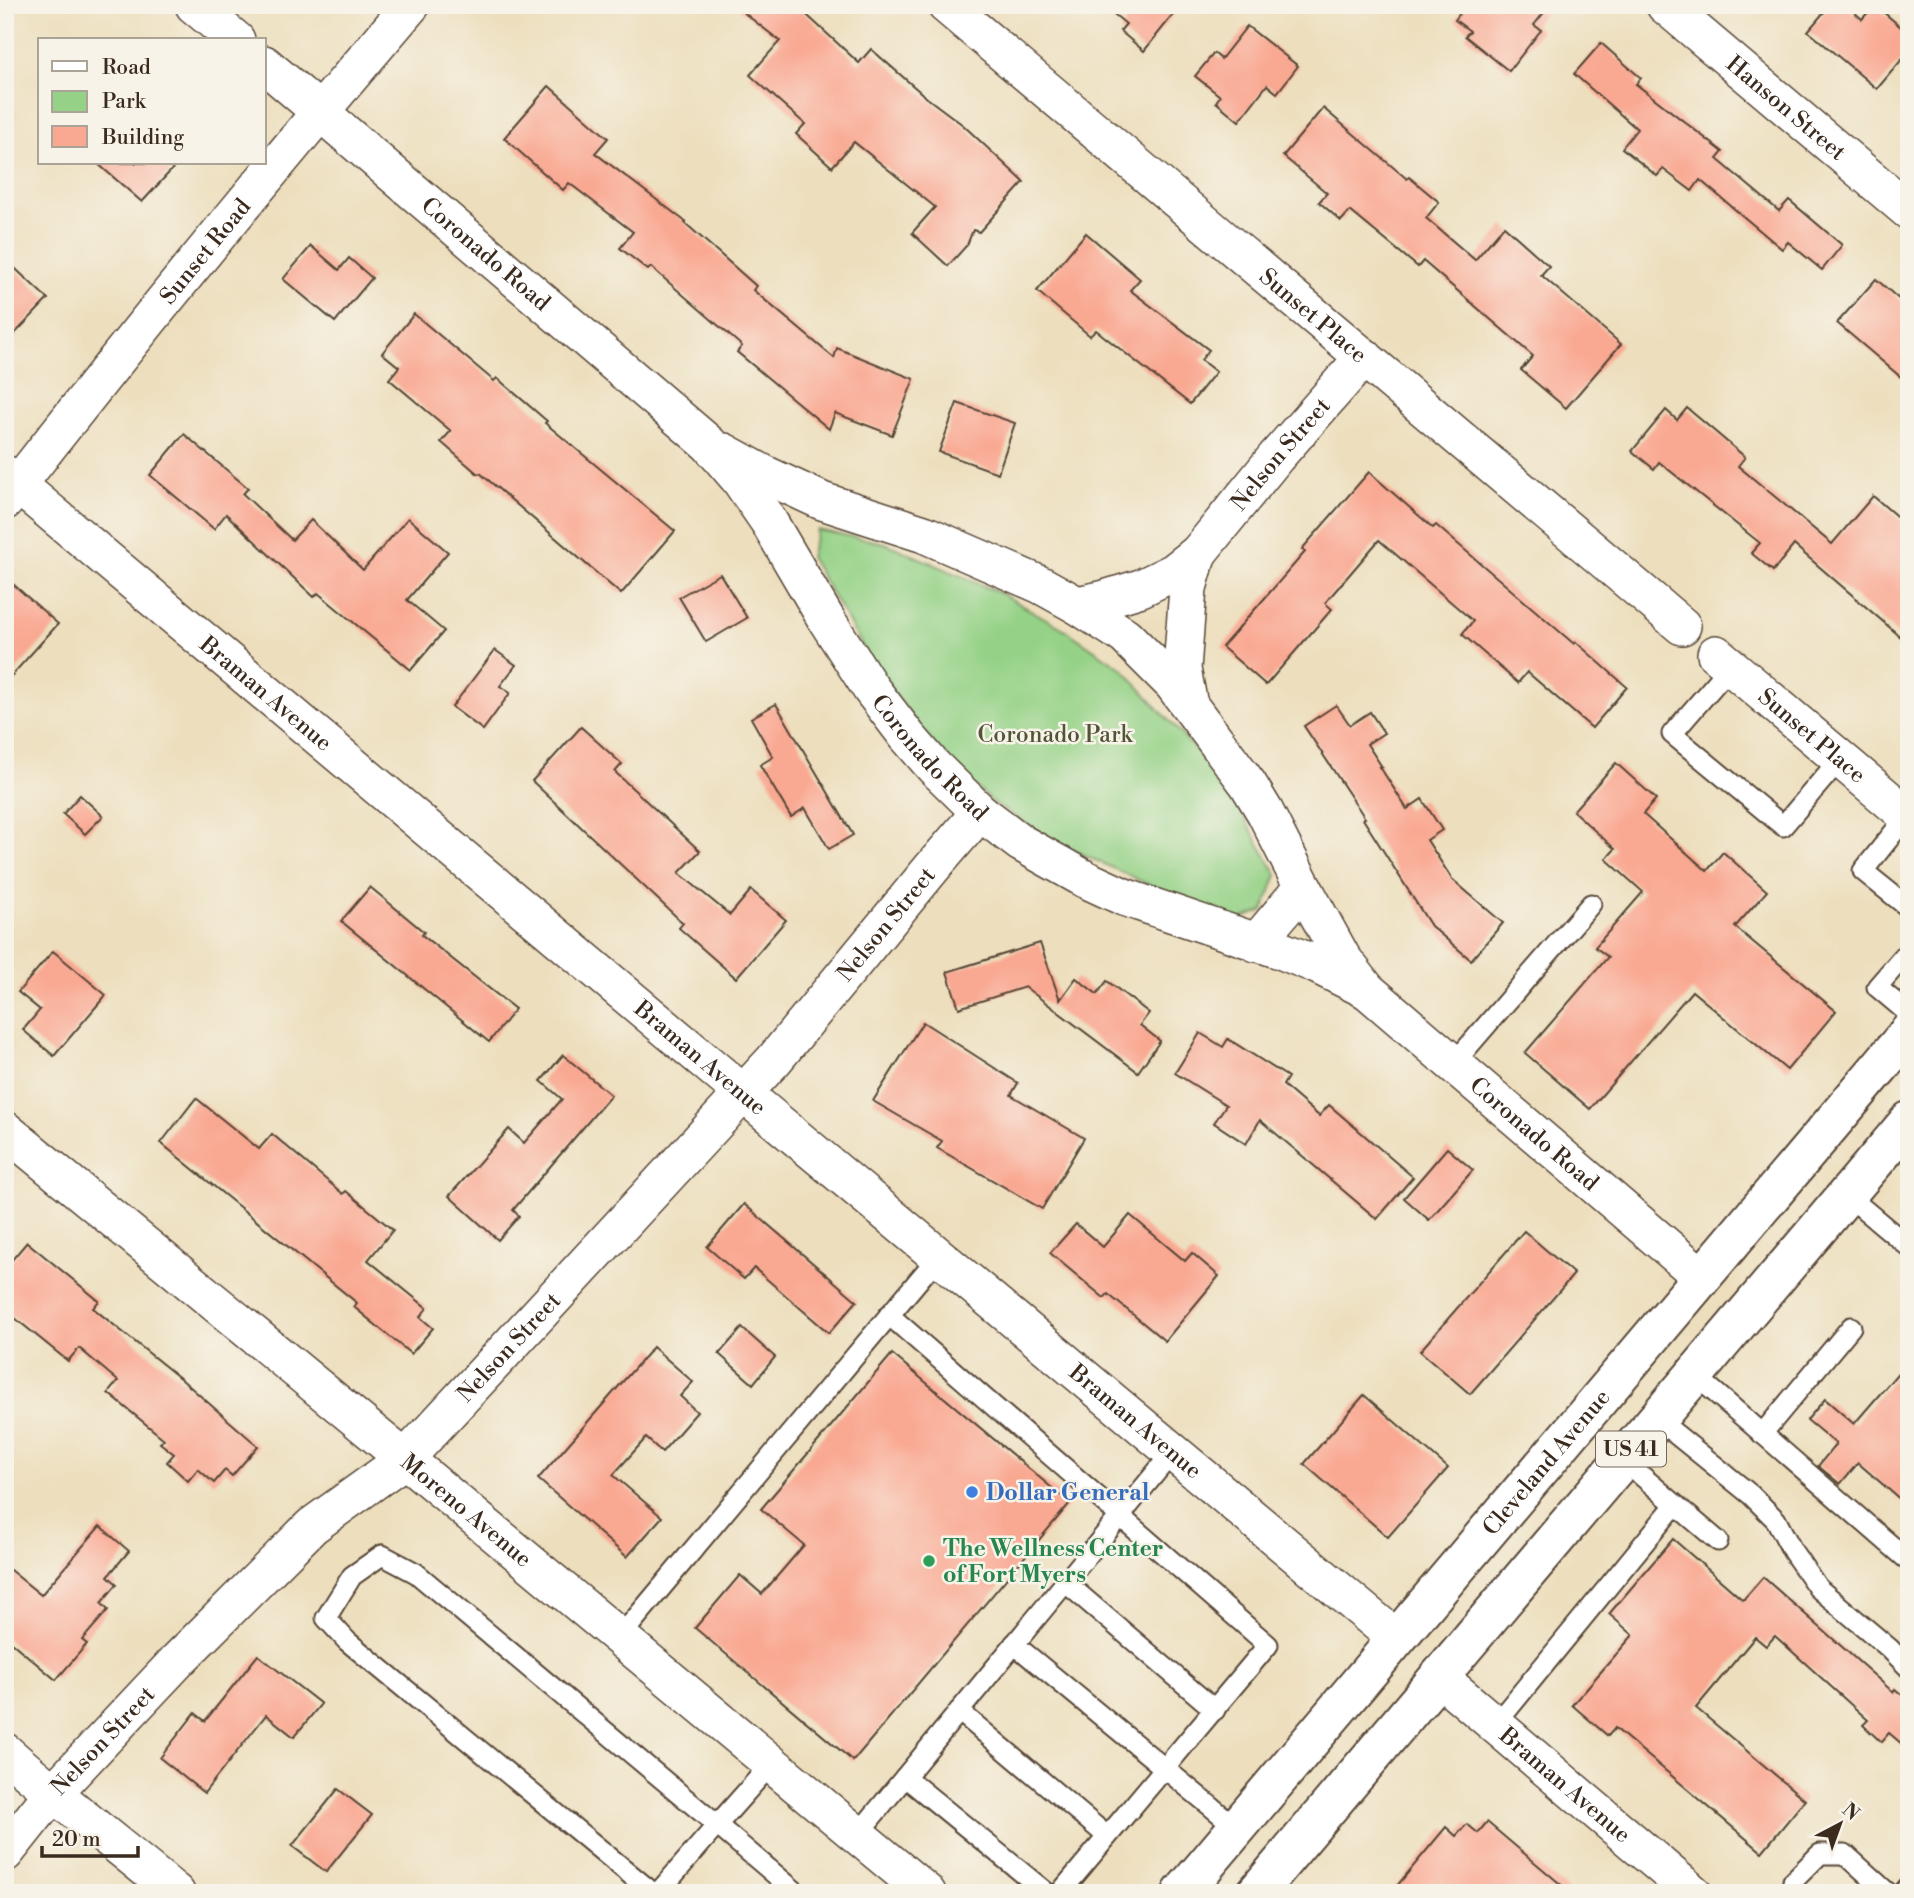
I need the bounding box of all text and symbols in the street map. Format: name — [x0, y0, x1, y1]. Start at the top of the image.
legend — [38, 38, 266, 164]
street label: Hanson Street — [1720, 50, 1851, 167]
text: Road — [102, 55, 151, 81]
text: Park — [102, 89, 147, 115]
text: Building — [101, 125, 184, 151]
street label: Coronado Road — [415, 192, 556, 317]
street label: Sunset Road — [154, 193, 257, 310]
street label: Sunset Place — [1253, 263, 1372, 369]
street label: Nelson Street — [1225, 392, 1337, 517]
street label: Braman Avenue — [193, 630, 337, 757]
street label: Sunset Place — [1752, 683, 1871, 789]
street label: Coronado Road — [865, 689, 994, 827]
park label: Coronado Park — [977, 721, 1134, 749]
street label: Nelson Street — [832, 862, 942, 987]
street label: Braman Avenue — [627, 994, 772, 1122]
street label: Coronado Road — [1464, 1071, 1604, 1197]
street label: Nelson Street — [452, 1287, 567, 1408]
street label: Braman Avenue — [1063, 1358, 1207, 1485]
street label: Cleveland Avenue — [1477, 1384, 1616, 1542]
road number: US 41 — [1596, 1432, 1666, 1466]
street label: Moreno Avenue — [395, 1448, 537, 1574]
place label: Dollar General — [986, 1479, 1150, 1507]
marker: Dollar General — [964, 1484, 980, 1500]
place label: The Wellness Center of Fort Myers — [943, 1535, 1163, 1589]
marker: The Wellness Center of Fort Myers — [921, 1553, 937, 1569]
street label: Nelson Street — [45, 1681, 161, 1801]
street label: Braman Avenue — [1493, 1721, 1636, 1849]
north arrow — [1806, 1790, 1876, 1860]
text: N — [1837, 1798, 1864, 1826]
scale bar — [42, 1814, 138, 1858]
text: 20 m — [52, 1827, 101, 1853]

